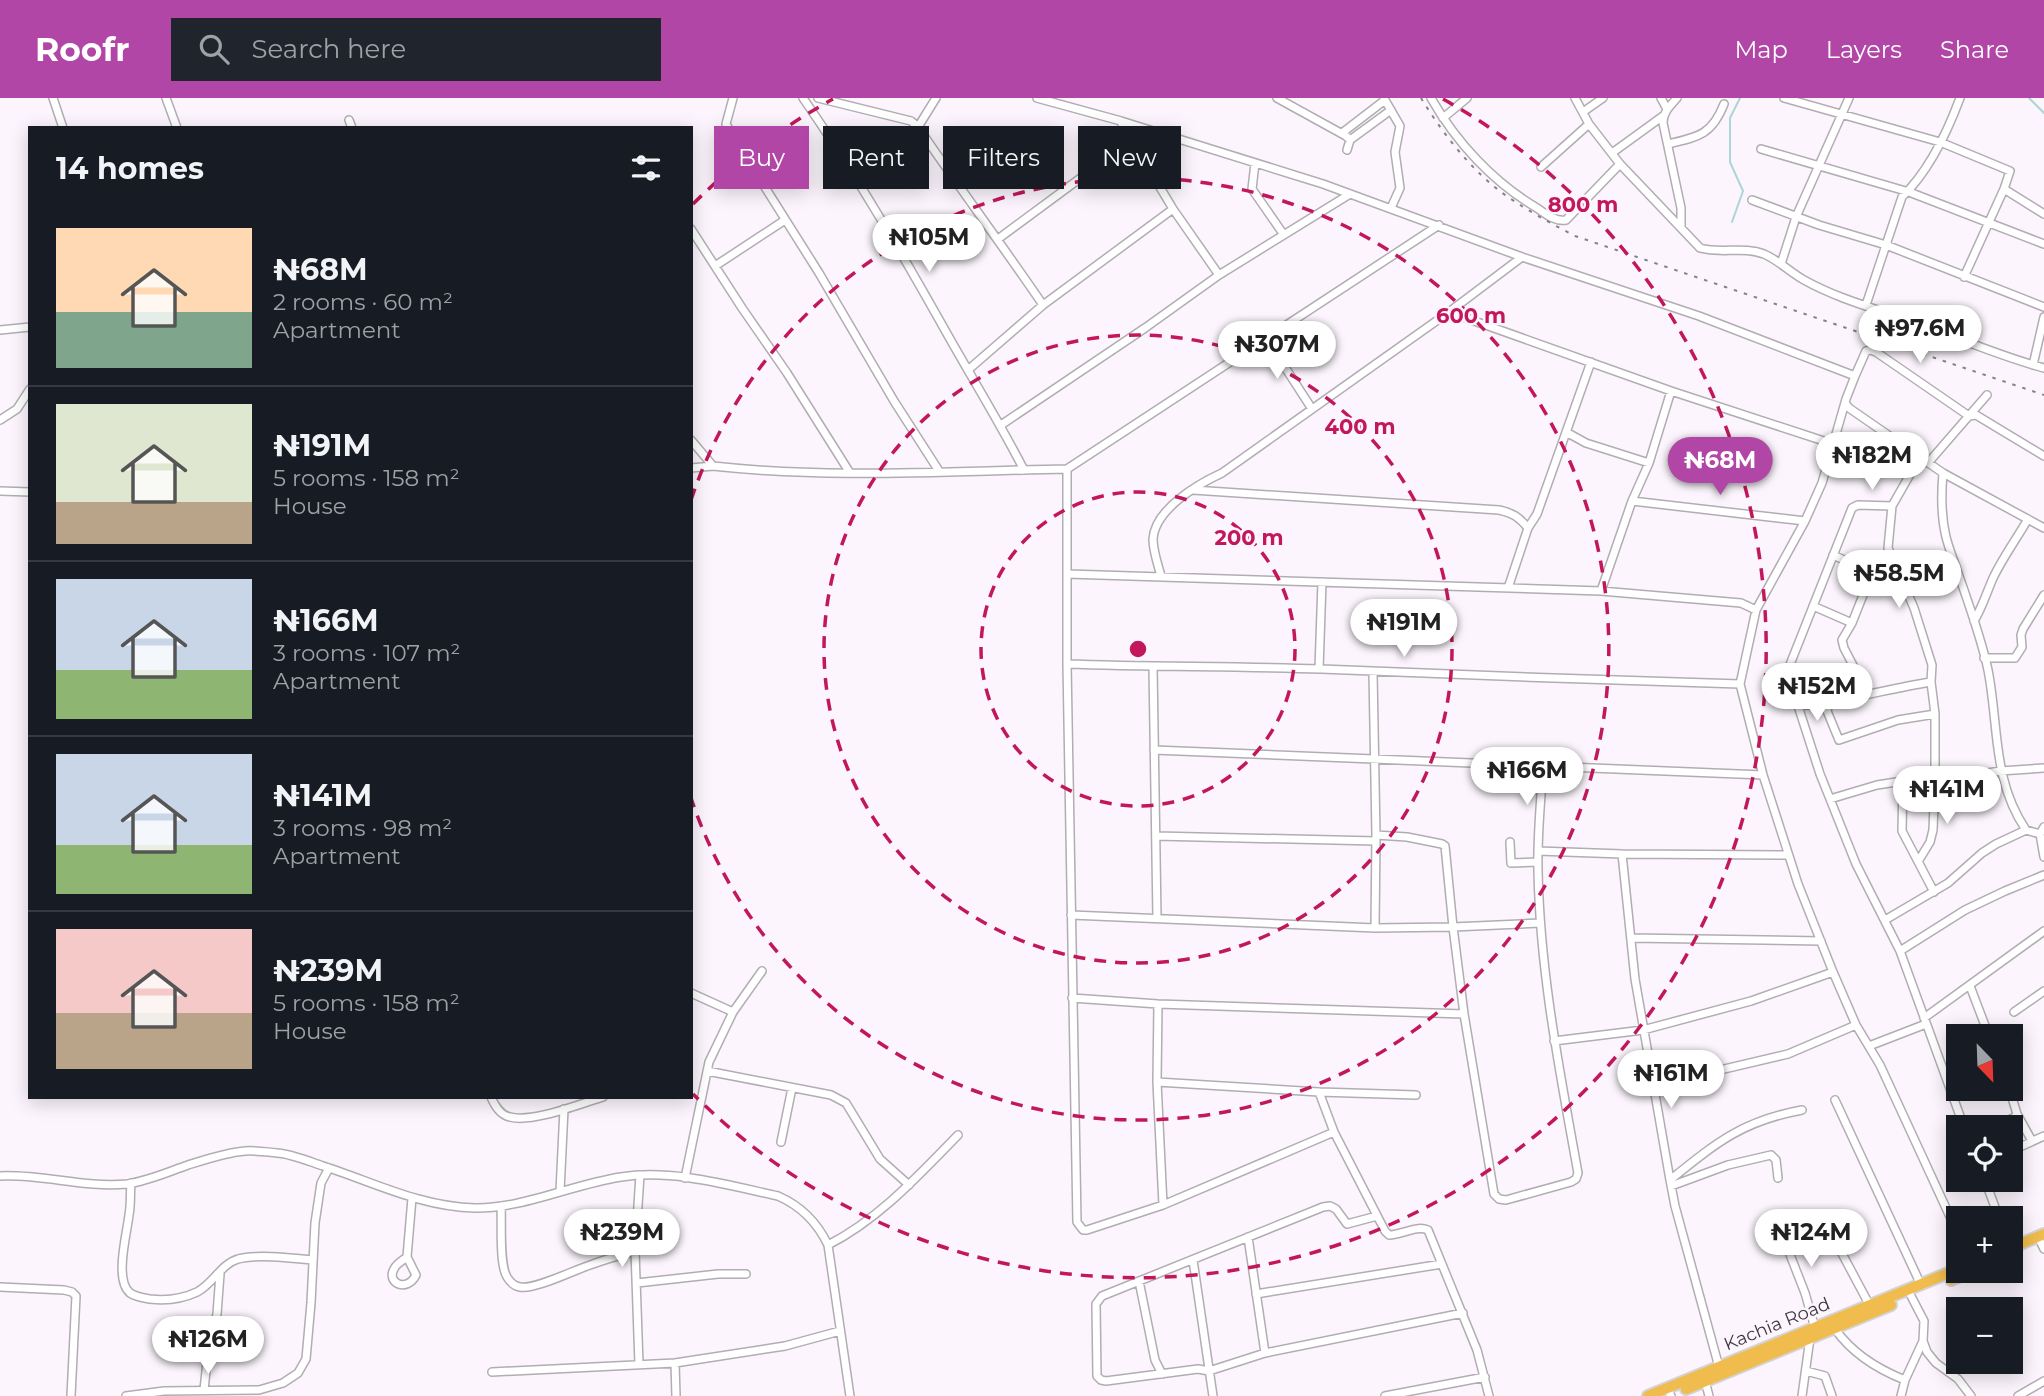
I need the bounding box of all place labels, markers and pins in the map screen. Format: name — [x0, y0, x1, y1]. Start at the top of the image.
pin: ₦105M — [880, 214, 978, 274]
pin: ₦97.6M — [1863, 306, 1977, 365]
pin: ₦307M — [1228, 322, 1326, 381]
pin: ₦182M — [1823, 432, 1921, 492]
pin: ₦68M — [1679, 438, 1761, 497]
pin: ₦58.5M — [1842, 550, 1956, 610]
pin: ₦191M — [1355, 600, 1453, 659]
centre of rings — [1126, 637, 1150, 661]
pin: ₦152M — [1768, 664, 1866, 723]
pin: ₦166M — [1478, 748, 1576, 807]
pin: ₦141M — [1898, 766, 1996, 826]
pin: ₦161M — [1622, 1051, 1720, 1110]
pin: ₦239M — [573, 1210, 671, 1269]
pin: ₦124M — [1762, 1210, 1860, 1269]
pin: ₦126M — [159, 1316, 257, 1376]

